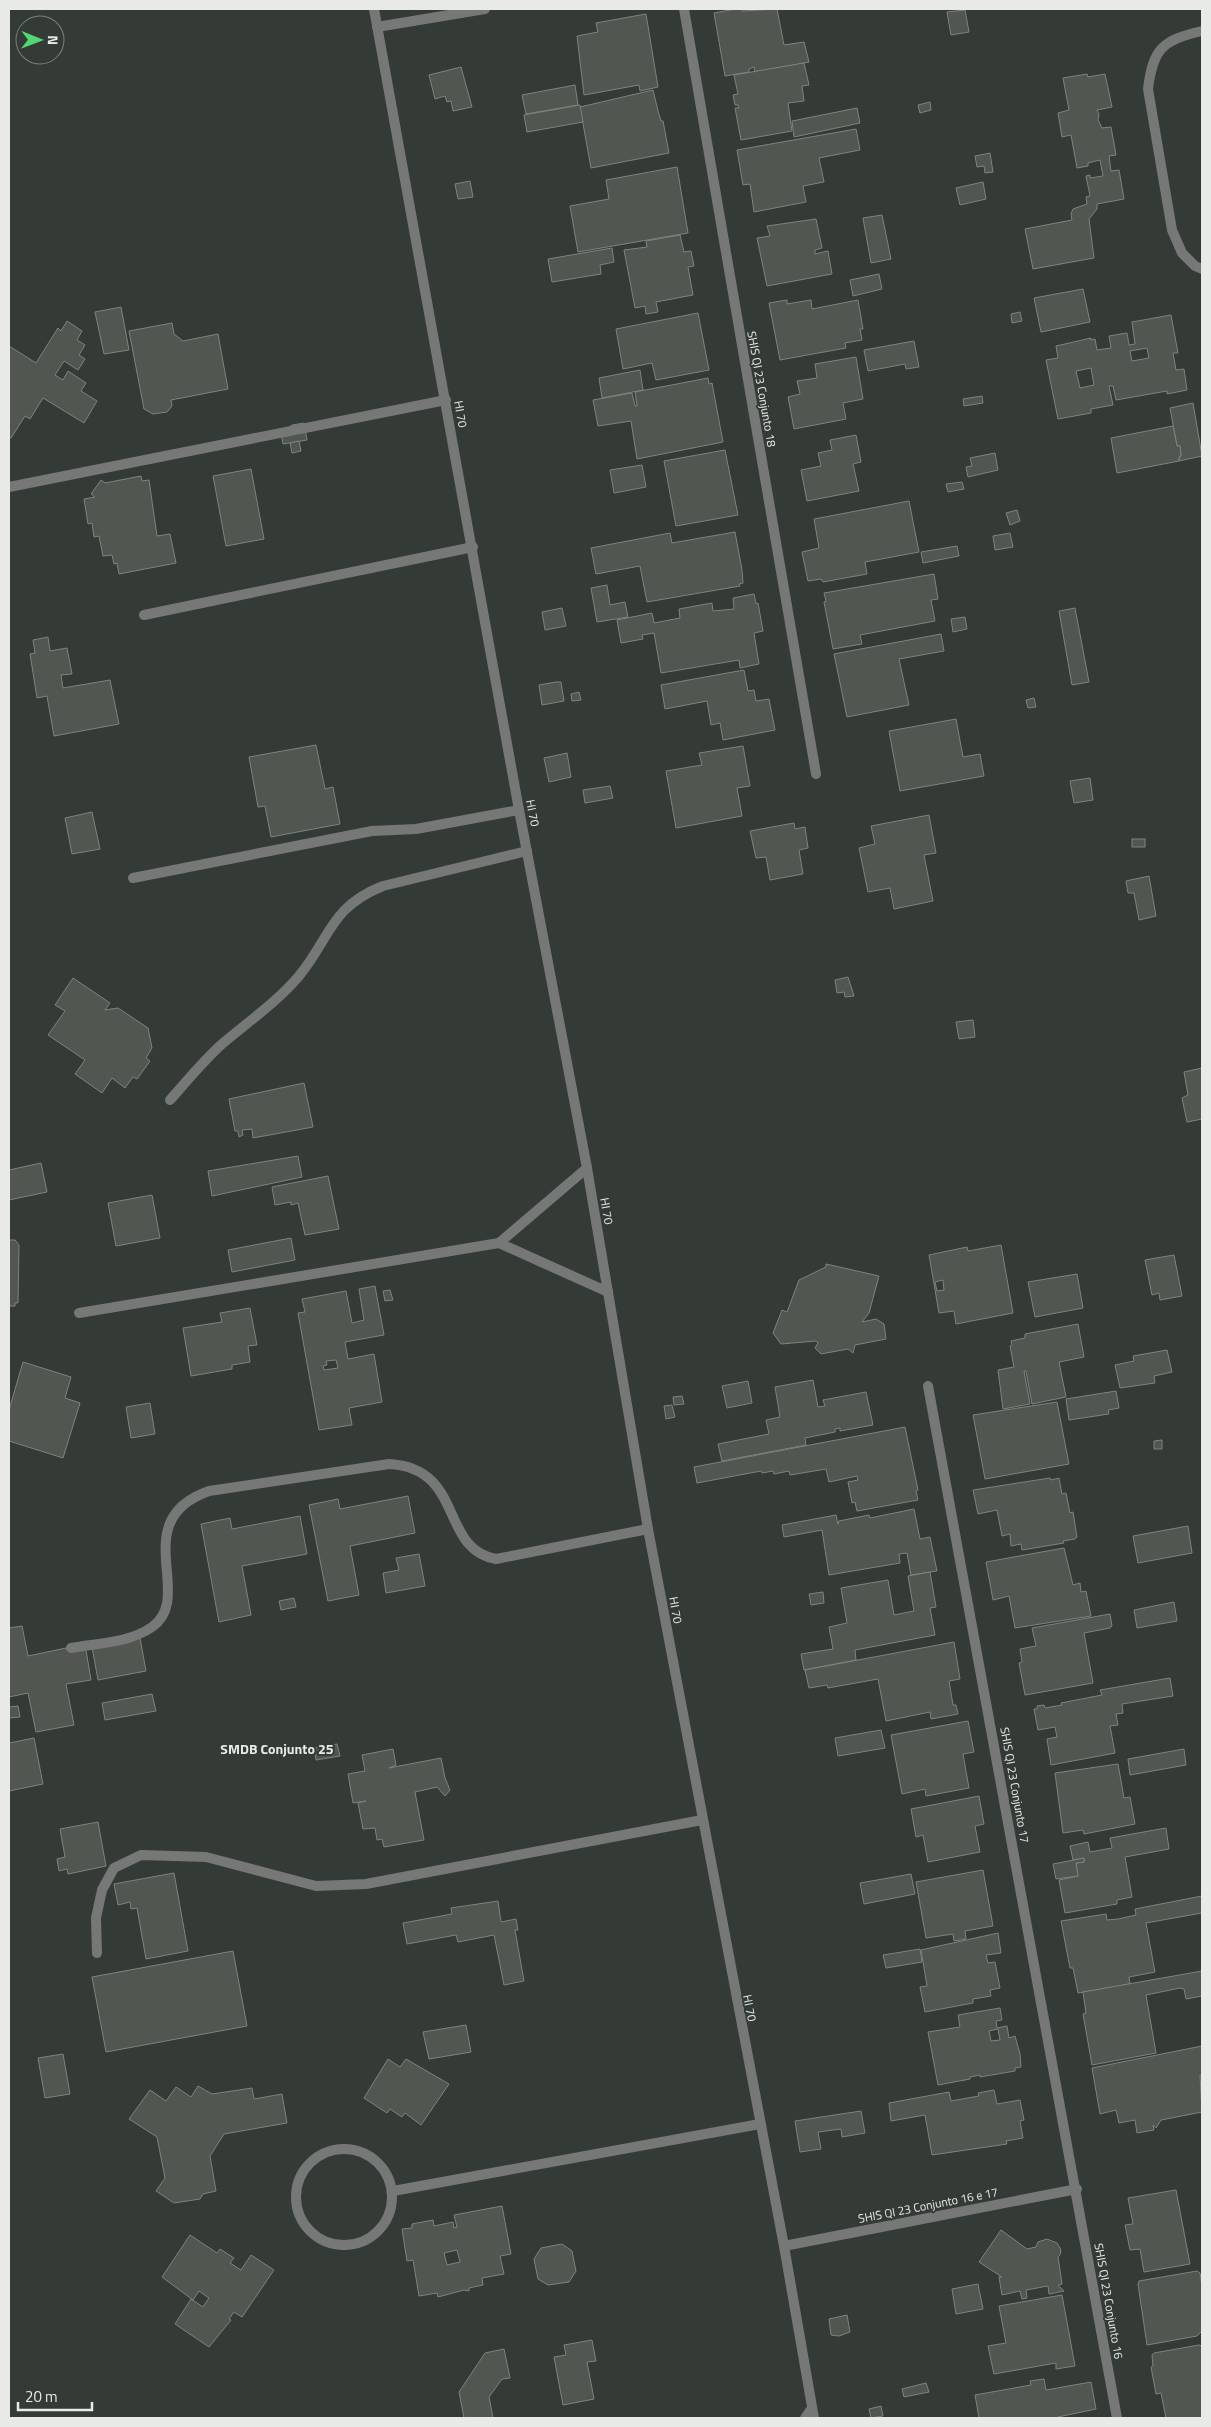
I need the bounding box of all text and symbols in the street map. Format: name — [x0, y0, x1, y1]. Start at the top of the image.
north arrow — [15, 15, 65, 65]
text: N — [43, 35, 64, 45]
street label: SHIS QI 23 Conjunto 18 — [742, 329, 782, 449]
street label: HI 70 — [449, 399, 473, 429]
street label: HI 70 — [521, 798, 545, 828]
street label: HI 70 — [595, 1196, 619, 1226]
street label: HI 70 — [664, 1595, 688, 1625]
street label: SHIS QI 23 Conjunto 17 — [995, 1725, 1035, 1845]
district label: SMDB Conjunto 25 — [220, 1738, 334, 1759]
street label: HI 70 — [738, 1993, 762, 2023]
street label: SHIS QI 23 Conjunto 16 e 17 — [856, 2182, 1000, 2228]
street label: SHIS QI 23 Conjunto 16 — [1089, 2241, 1129, 2361]
scale bar — [18, 2380, 91, 2412]
text: 20 m — [25, 2385, 58, 2408]

